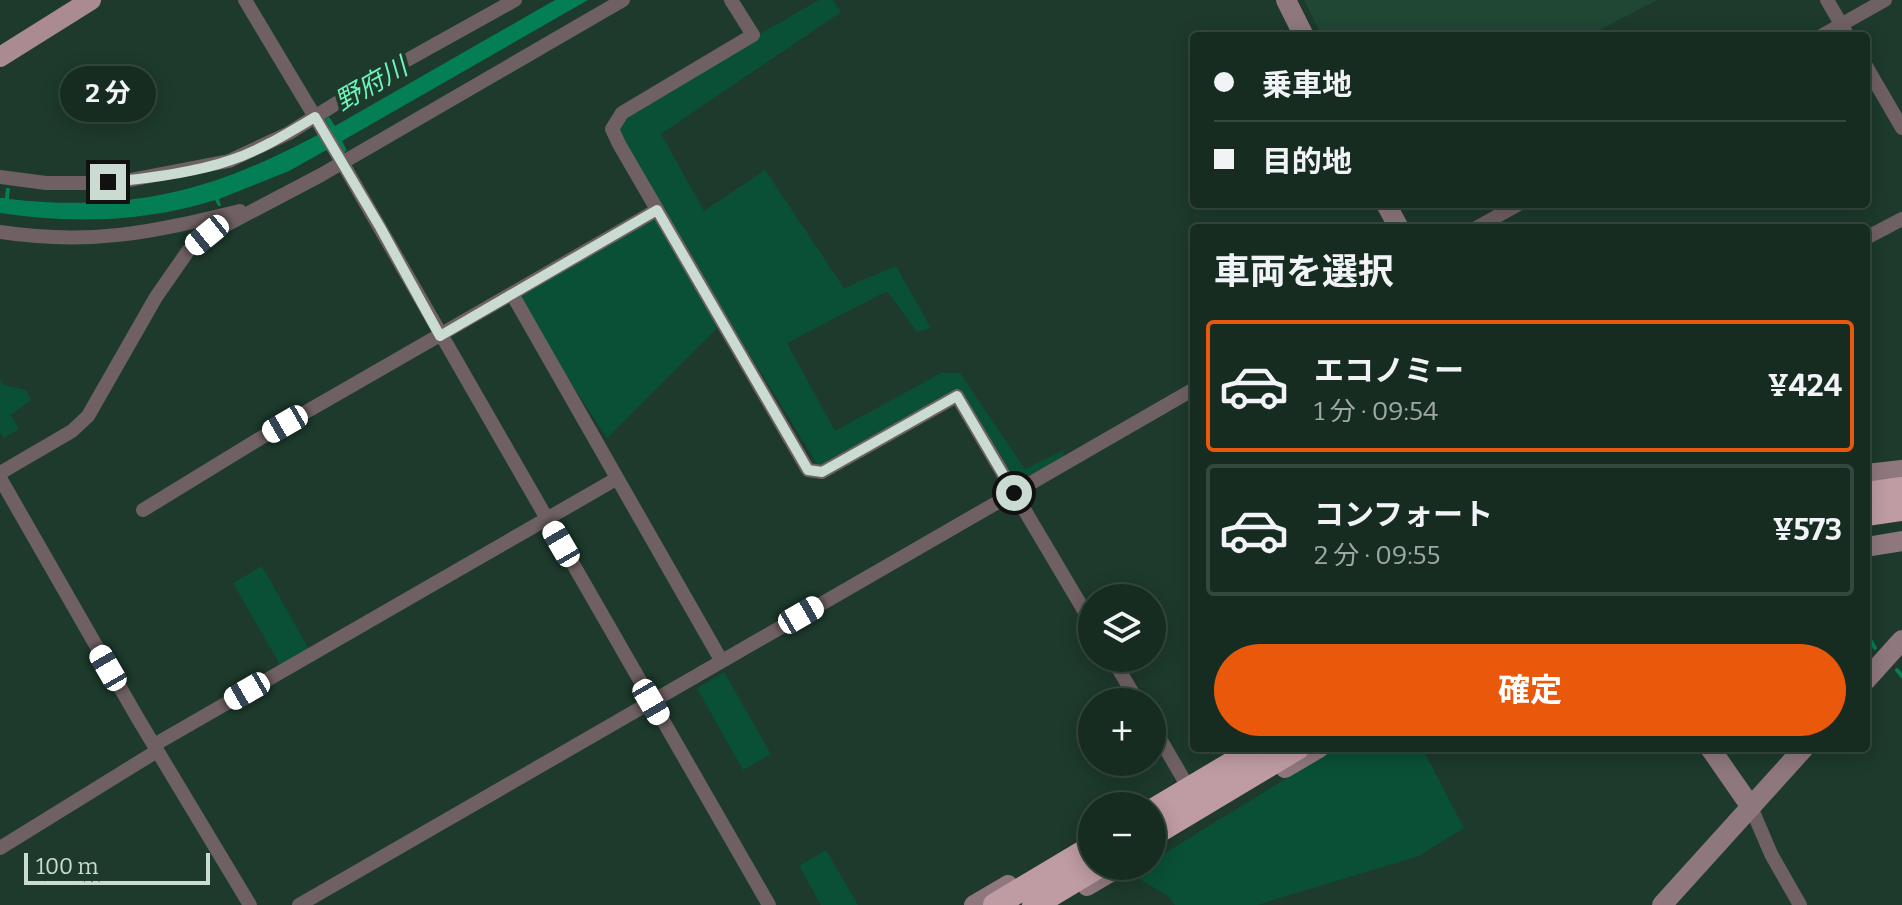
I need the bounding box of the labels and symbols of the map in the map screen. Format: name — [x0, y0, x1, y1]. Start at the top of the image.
water label: 野府川 — [330, 50, 415, 117]
callout: 2 分 — [60, 66, 156, 122]
route end — [90, 164, 126, 200]
car — [181, 211, 233, 259]
car — [258, 402, 312, 446]
route start — [996, 475, 1032, 511]
car — [539, 517, 583, 571]
car — [774, 593, 828, 637]
car — [86, 641, 130, 695]
car — [220, 669, 274, 713]
car — [629, 675, 673, 729]
scale bar — [24, 849, 210, 885]

